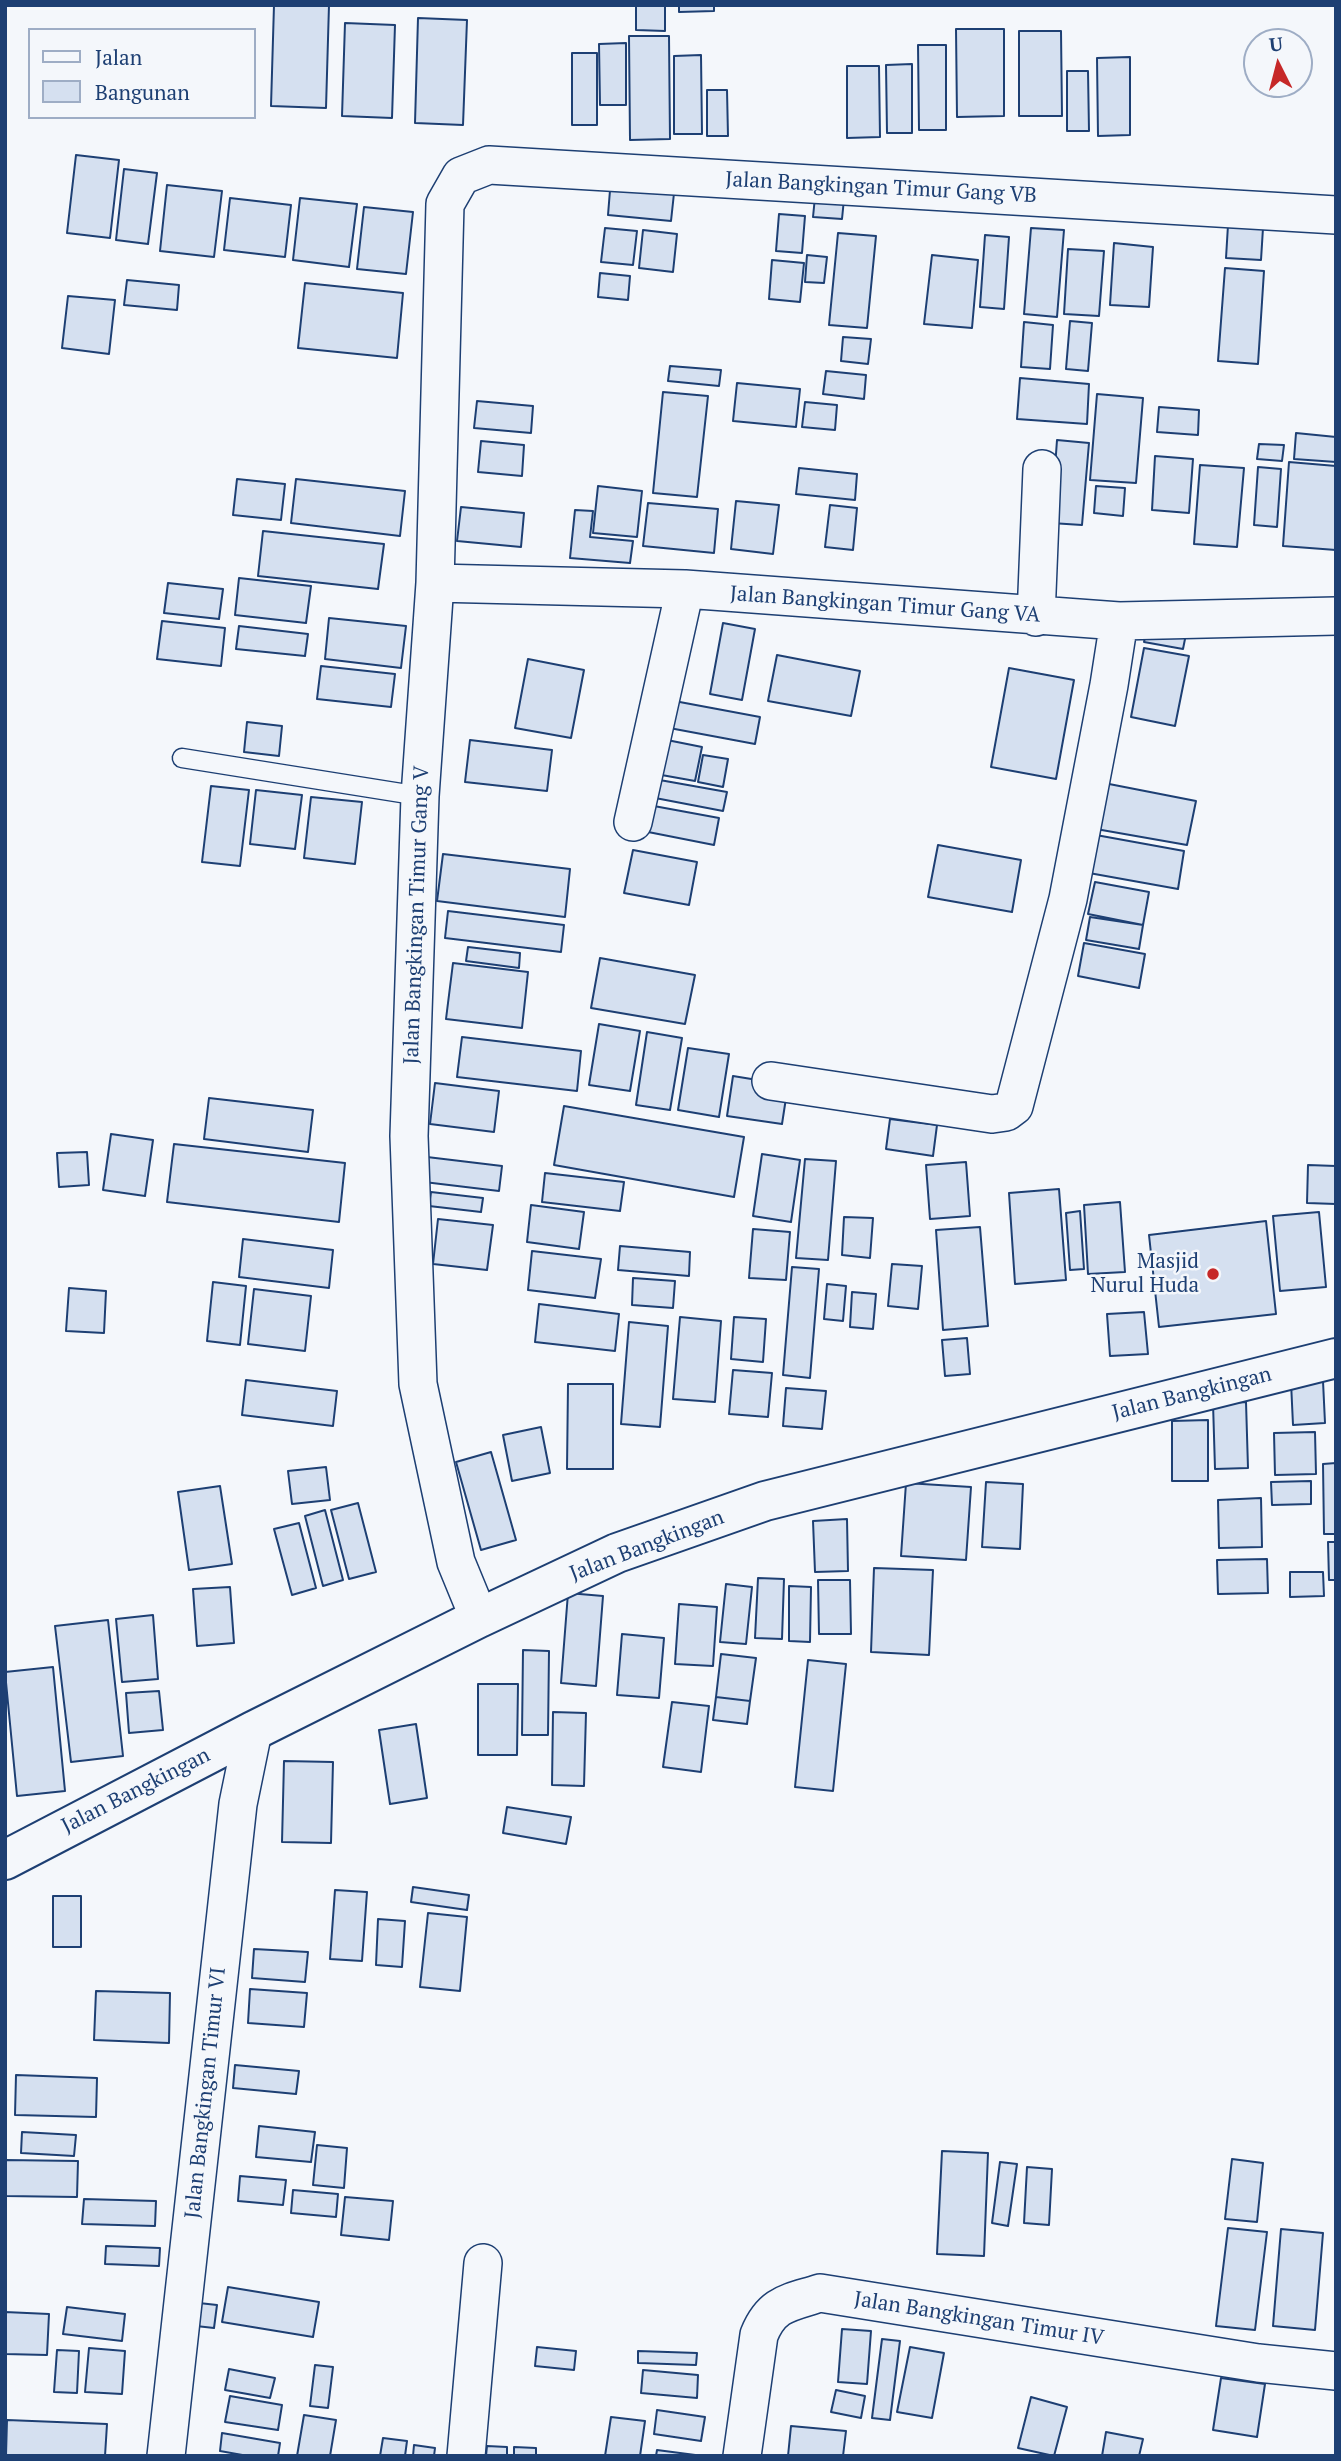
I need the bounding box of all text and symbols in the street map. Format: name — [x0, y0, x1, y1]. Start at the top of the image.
legend — [28, 28, 256, 119]
north arrow — [1243, 28, 1313, 98]
text: U — [1268, 30, 1284, 57]
text: Jalan — [95, 43, 142, 71]
text: Bangunan — [95, 78, 190, 106]
street label: Jalan Bangkingan Timur Gang VB — [725, 167, 1037, 209]
street label: Jalan Bangkingan Timur Gang VA — [729, 582, 1041, 628]
street label: Jalan Bangkingan Timur Gang V — [399, 765, 435, 1065]
place label: Masjid Nurul Huda — [1090, 1249, 1199, 1299]
marker: Masjid Nurul Huda — [1205, 1266, 1221, 1282]
street label: Jalan Bangkingan — [1110, 1362, 1274, 1426]
street label: Jalan Bangkingan — [566, 1505, 728, 1587]
street label: Jalan Bangkingan — [58, 1743, 214, 1839]
street label: Jalan Bangkingan Timur VI — [180, 1966, 232, 2220]
street label: Jalan Bangkingan Timur IV — [852, 2287, 1106, 2351]

